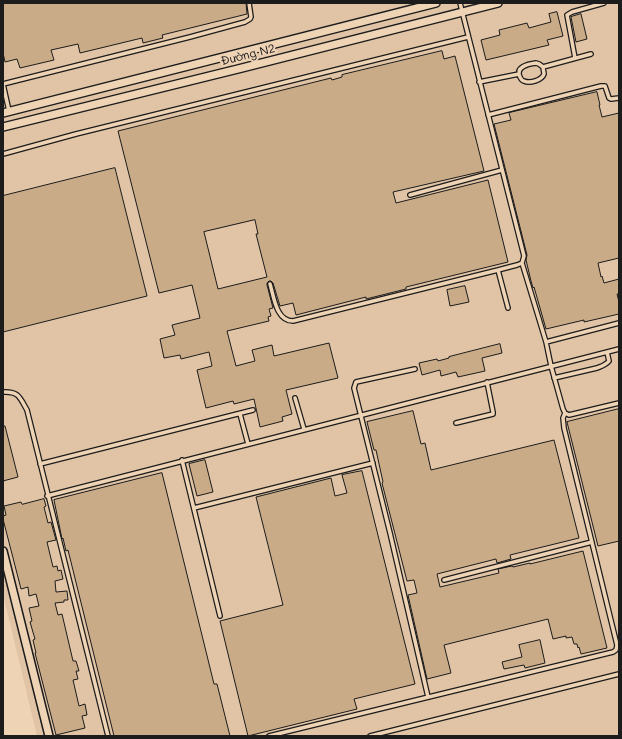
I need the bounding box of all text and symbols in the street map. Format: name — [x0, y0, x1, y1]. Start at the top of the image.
street label: Đường N2 — [219, 41, 277, 69]

